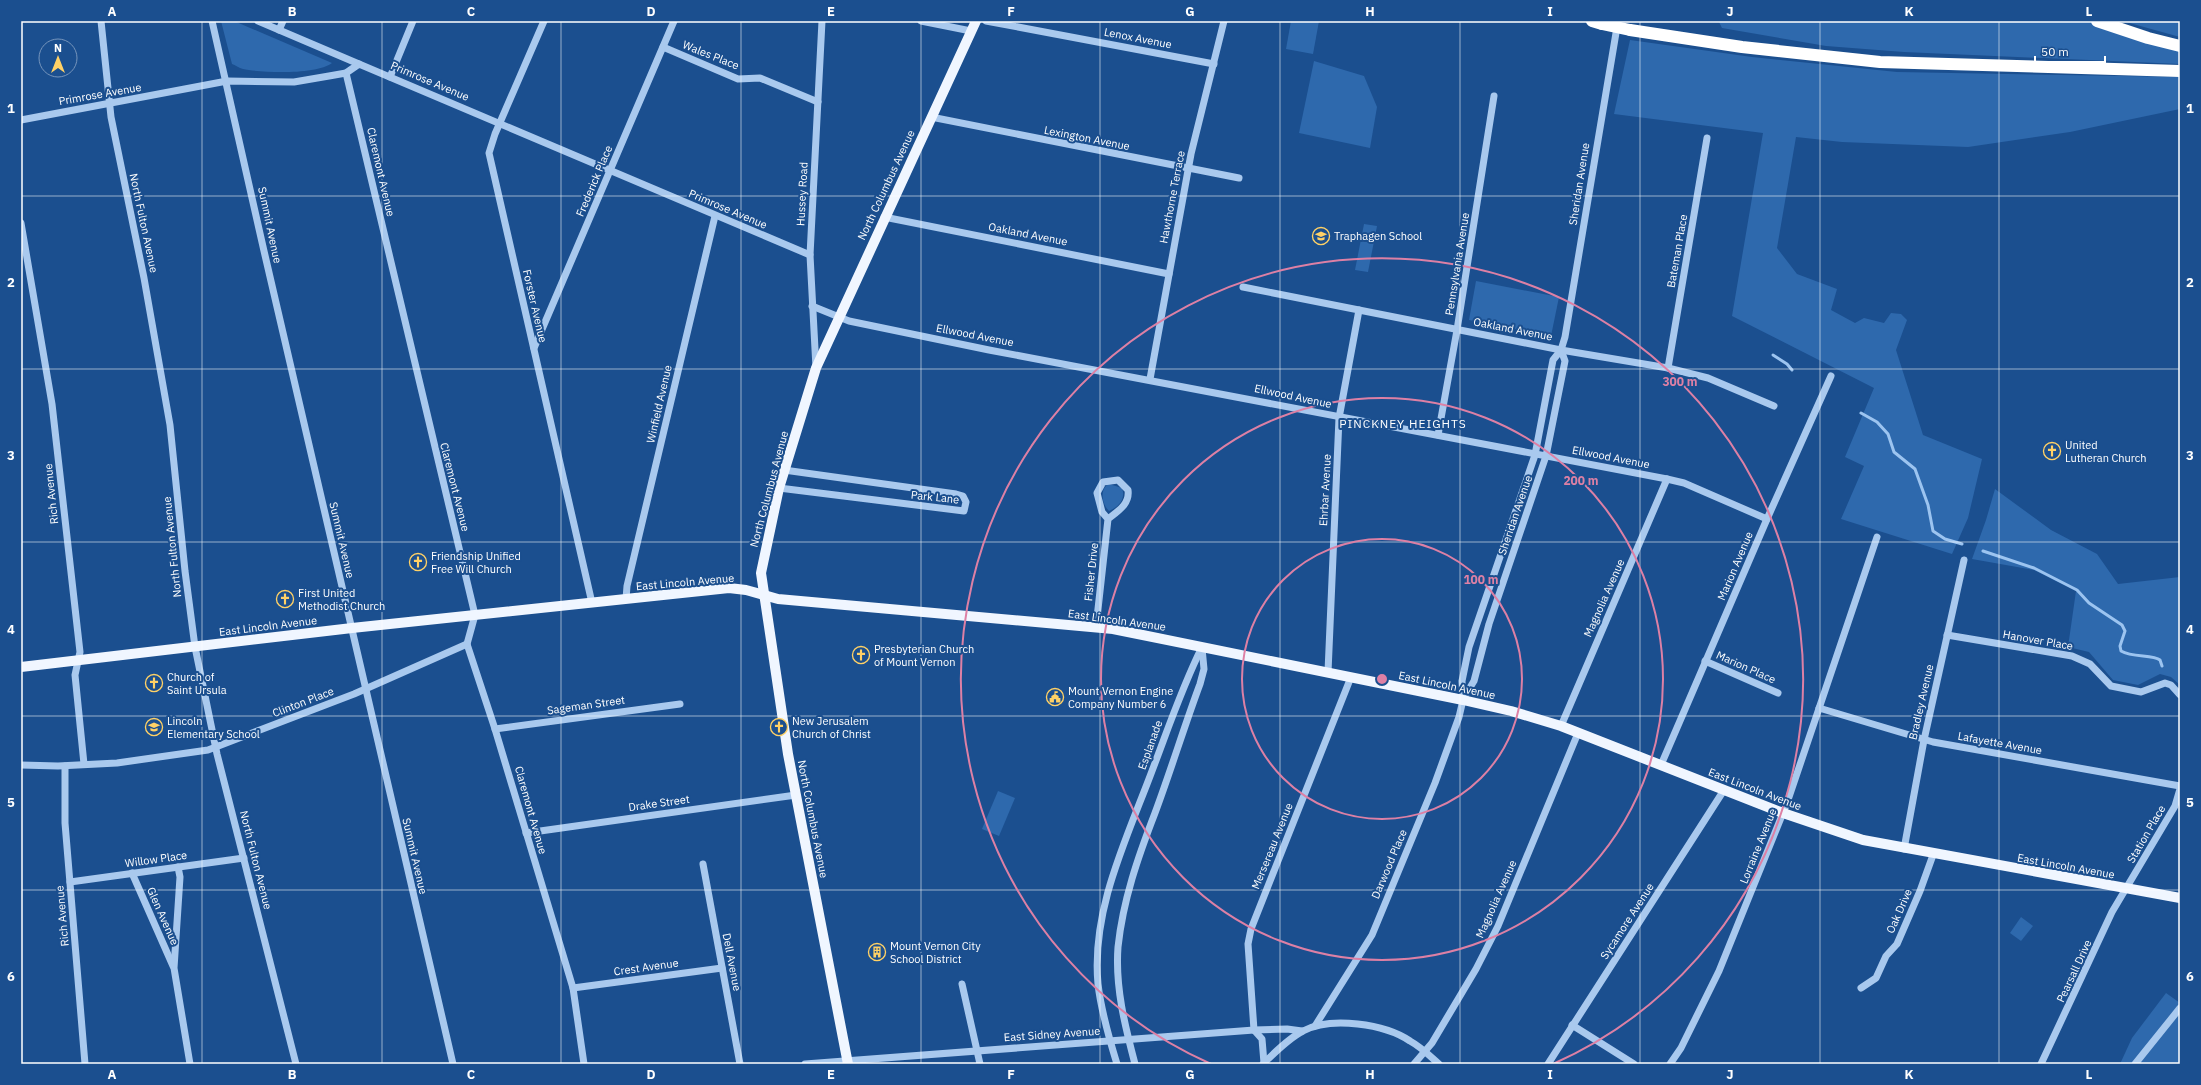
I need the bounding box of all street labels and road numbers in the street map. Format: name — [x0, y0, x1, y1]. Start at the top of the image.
street label: Lenox Avenue — [1103, 25, 1173, 51]
street label: Wales Place — [681, 37, 741, 73]
street label: Primrose Avenue — [389, 58, 471, 104]
street label: Primrose Avenue — [58, 80, 142, 108]
street label: Lexington Avenue — [1043, 123, 1131, 153]
street label: Claremont Avenue — [364, 126, 398, 218]
street label: North Columbus Avenue — [854, 128, 918, 242]
street label: Sheridan Avenue — [1566, 142, 1592, 226]
street label: Frederick Place — [573, 143, 615, 219]
street label: Hawthorne Terrace — [1156, 149, 1188, 245]
street label: Hussey Road — [793, 162, 811, 226]
street label: North Fulton Avenue — [127, 172, 161, 274]
street label: Summit Avenue — [255, 186, 285, 264]
street label: Primrose Avenue — [687, 186, 769, 232]
street label: Pennsylvania Avenue — [1442, 212, 1472, 316]
street label: Bateman Place — [1664, 213, 1690, 289]
street label: Oakland Avenue — [987, 219, 1069, 249]
street label: Forster Avenue — [520, 268, 550, 344]
street label: Oakland Avenue — [1472, 314, 1554, 344]
street label: Ellwood Avenue — [935, 321, 1015, 349]
street label: Winfield Avenue — [643, 364, 675, 444]
street label: Ellwood Avenue — [1253, 381, 1333, 411]
street label: North Columbus Avenue — [747, 429, 791, 549]
street label: Claremont Avenue — [437, 441, 473, 533]
street label: Ellwood Avenue — [1571, 443, 1651, 471]
street label: Ehrbar Avenue — [1316, 454, 1334, 526]
street label: Rich Avenue — [41, 463, 61, 525]
street label: Sheridan Avenue — [1495, 473, 1535, 557]
street label: Park Lane — [910, 488, 960, 506]
street label: North Fulton Avenue — [160, 496, 184, 598]
street label: Summit Avenue — [326, 501, 358, 579]
street label: Marion Avenue — [1714, 530, 1756, 602]
street label: Fisher Drive — [1081, 542, 1101, 602]
street label: Magnolia Avenue — [1581, 557, 1627, 639]
street label: East Lincoln Avenue — [635, 571, 735, 593]
street label: East Lincoln Avenue — [1067, 606, 1167, 634]
street label: East Lincoln Avenue — [218, 613, 318, 639]
street label: Hanover Place — [2002, 627, 2074, 653]
street label: Marion Place — [1714, 648, 1778, 686]
street label: Bradley Avenue — [1905, 663, 1937, 741]
street label: East Lincoln Avenue — [1397, 668, 1497, 702]
street label: Clinton Place — [270, 684, 336, 720]
street label: Sageman Street — [546, 693, 626, 717]
street label: Esplanade — [1135, 718, 1165, 772]
street label: Lafayette Avenue — [1957, 729, 2043, 757]
street label: North Columbus Avenue — [795, 759, 831, 879]
street label: Claremont Avenue — [512, 764, 550, 856]
street label: East Lincoln Avenue — [1706, 765, 1804, 813]
street label: Drake Street — [627, 792, 691, 814]
street label: Mersereau Avenue — [1248, 801, 1296, 891]
street label: Station Place — [2124, 802, 2168, 866]
street label: Lorraine Avenue — [1737, 806, 1779, 886]
street label: North Fulton Avenue — [237, 809, 275, 911]
street label: Summit Avenue — [399, 817, 431, 895]
street label: Darwood Place — [1368, 827, 1410, 901]
street label: Willow Place — [124, 848, 188, 870]
street label: East Lincoln Avenue — [2016, 851, 2116, 881]
street label: Magnolia Avenue — [1473, 858, 1519, 940]
street label: Sycamore Avenue — [1597, 880, 1657, 962]
street label: Rich Avenue — [52, 885, 72, 947]
street label: Glen Avenue — [144, 885, 182, 947]
street label: Oak Drive — [1883, 886, 1915, 936]
street label: Dell Avenue — [720, 932, 744, 992]
street label: Pearsall Drive — [2053, 937, 2095, 1005]
street label: Crest Avenue — [613, 956, 679, 978]
street label: East Sidney Avenue — [1003, 1024, 1101, 1044]

